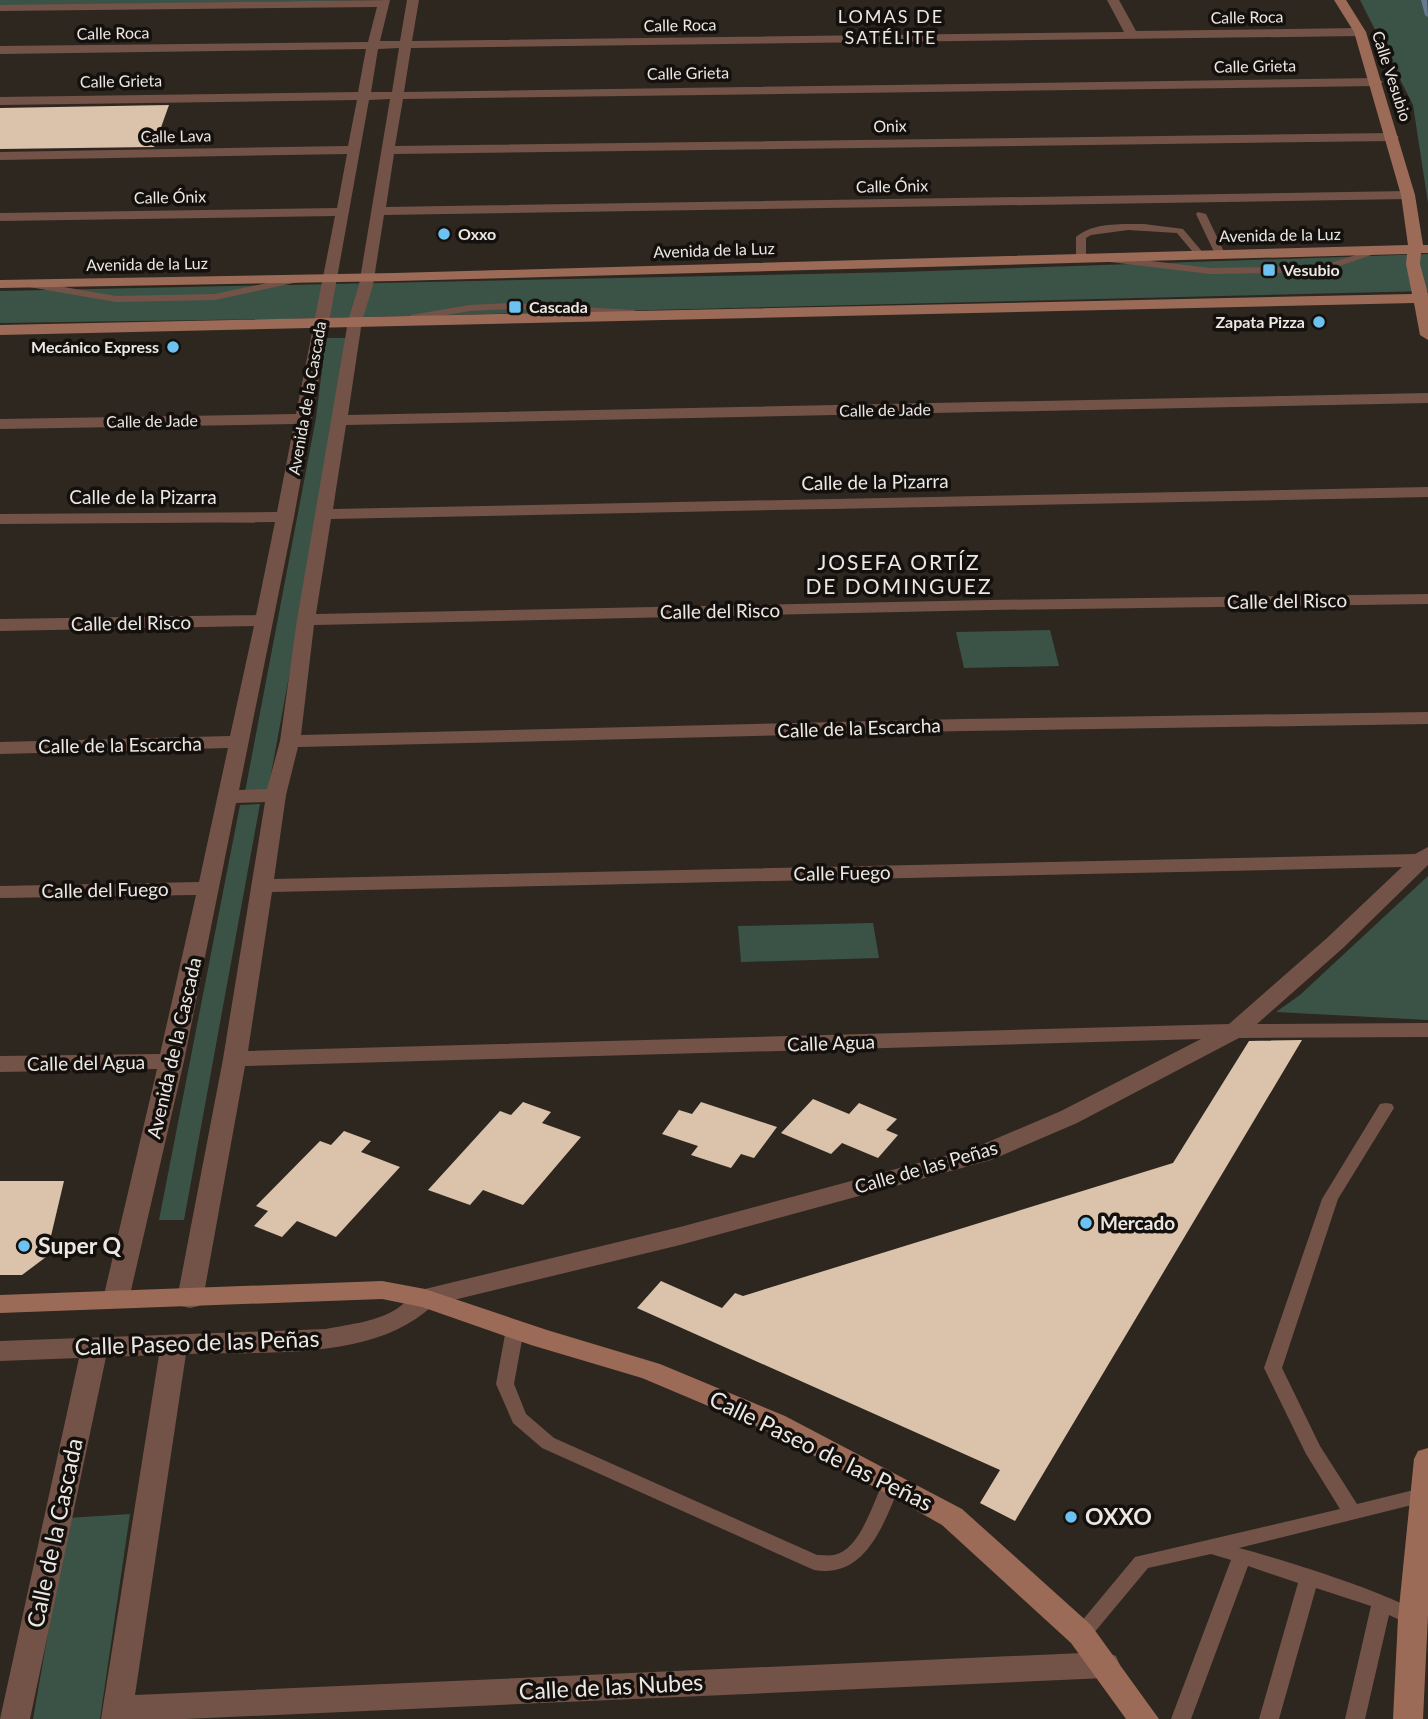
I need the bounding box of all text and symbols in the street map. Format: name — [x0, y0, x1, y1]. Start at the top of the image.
district label: LOMAS DE SATÉLITE — [838, 5, 944, 48]
street label: Calle Roca — [1210, 6, 1284, 27]
street label: Calle Roca — [643, 14, 717, 35]
street label: Calle Roca — [76, 22, 150, 43]
street label: Calle Vesubio — [1369, 28, 1416, 123]
street label: Calle Grieta — [1214, 55, 1296, 76]
street label: Calle Grieta — [647, 62, 729, 83]
street label: Calle Grieta — [80, 70, 162, 91]
street label: Onix — [873, 116, 907, 135]
street label: Calle Lava — [140, 125, 212, 146]
street label: Calle Ónix — [856, 175, 928, 196]
street label: Calle Ónix — [134, 186, 206, 207]
place label: Oxxo — [458, 224, 496, 243]
street label: Avenida de la Luz — [1219, 224, 1341, 245]
marker: Oxxo — [436, 226, 452, 242]
street label: Avenida de la Luz — [653, 238, 775, 261]
street label: Avenida de la Luz — [86, 253, 208, 274]
place label: Vesubio — [1282, 260, 1340, 279]
marker: Vesubio — [1261, 262, 1277, 278]
place label: Cascada — [529, 297, 588, 316]
marker: Cascada — [507, 299, 523, 315]
place label: Zapata Pizza — [1215, 312, 1305, 331]
marker: Zapata Pizza — [1311, 314, 1327, 330]
street label: Avenida de la Cascada — [284, 320, 329, 476]
place label: Mecánico Express — [31, 337, 159, 356]
marker: Mecánico Express — [165, 339, 181, 355]
street label: Calle de Jade — [839, 399, 931, 420]
street label: Calle de Jade — [106, 410, 198, 431]
street label: Calle de la Pizarra — [801, 469, 949, 494]
street label: Calle de la Pizarra — [69, 485, 217, 508]
district label: JOSEFA ORTÍZ DE DOMINGUEZ — [805, 549, 993, 598]
street label: Calle del Risco — [1227, 588, 1347, 613]
street label: Calle del Risco — [660, 598, 780, 623]
street label: Calle del Risco — [71, 610, 191, 635]
street label: Calle de la Escarcha — [777, 713, 941, 742]
street label: Calle de la Escarcha — [38, 732, 202, 757]
street label: Calle Fuego — [793, 860, 891, 885]
street label: Calle del Fuego — [41, 877, 169, 902]
street label: Avenida de la Cascada — [141, 955, 206, 1141]
street label: Calle Agua — [787, 1029, 875, 1056]
street label: Calle del Agua — [27, 1050, 145, 1075]
street label: Calle de las Peñas — [852, 1135, 1000, 1198]
place label: Mercado — [1100, 1211, 1175, 1234]
marker: Mercado — [1078, 1215, 1094, 1231]
place label: Super Q — [38, 1231, 121, 1259]
marker: Super Q — [16, 1238, 32, 1254]
street label: Calle Paseo de las Peñas — [74, 1324, 320, 1360]
street label: Calle Paseo de las Peñas — [705, 1384, 938, 1516]
street label: Calle de la Cascada — [20, 1436, 88, 1630]
place label: OXXO — [1085, 1502, 1152, 1530]
marker: OXXO — [1063, 1509, 1079, 1525]
street label: Calle de las Nubes — [518, 1667, 704, 1705]

